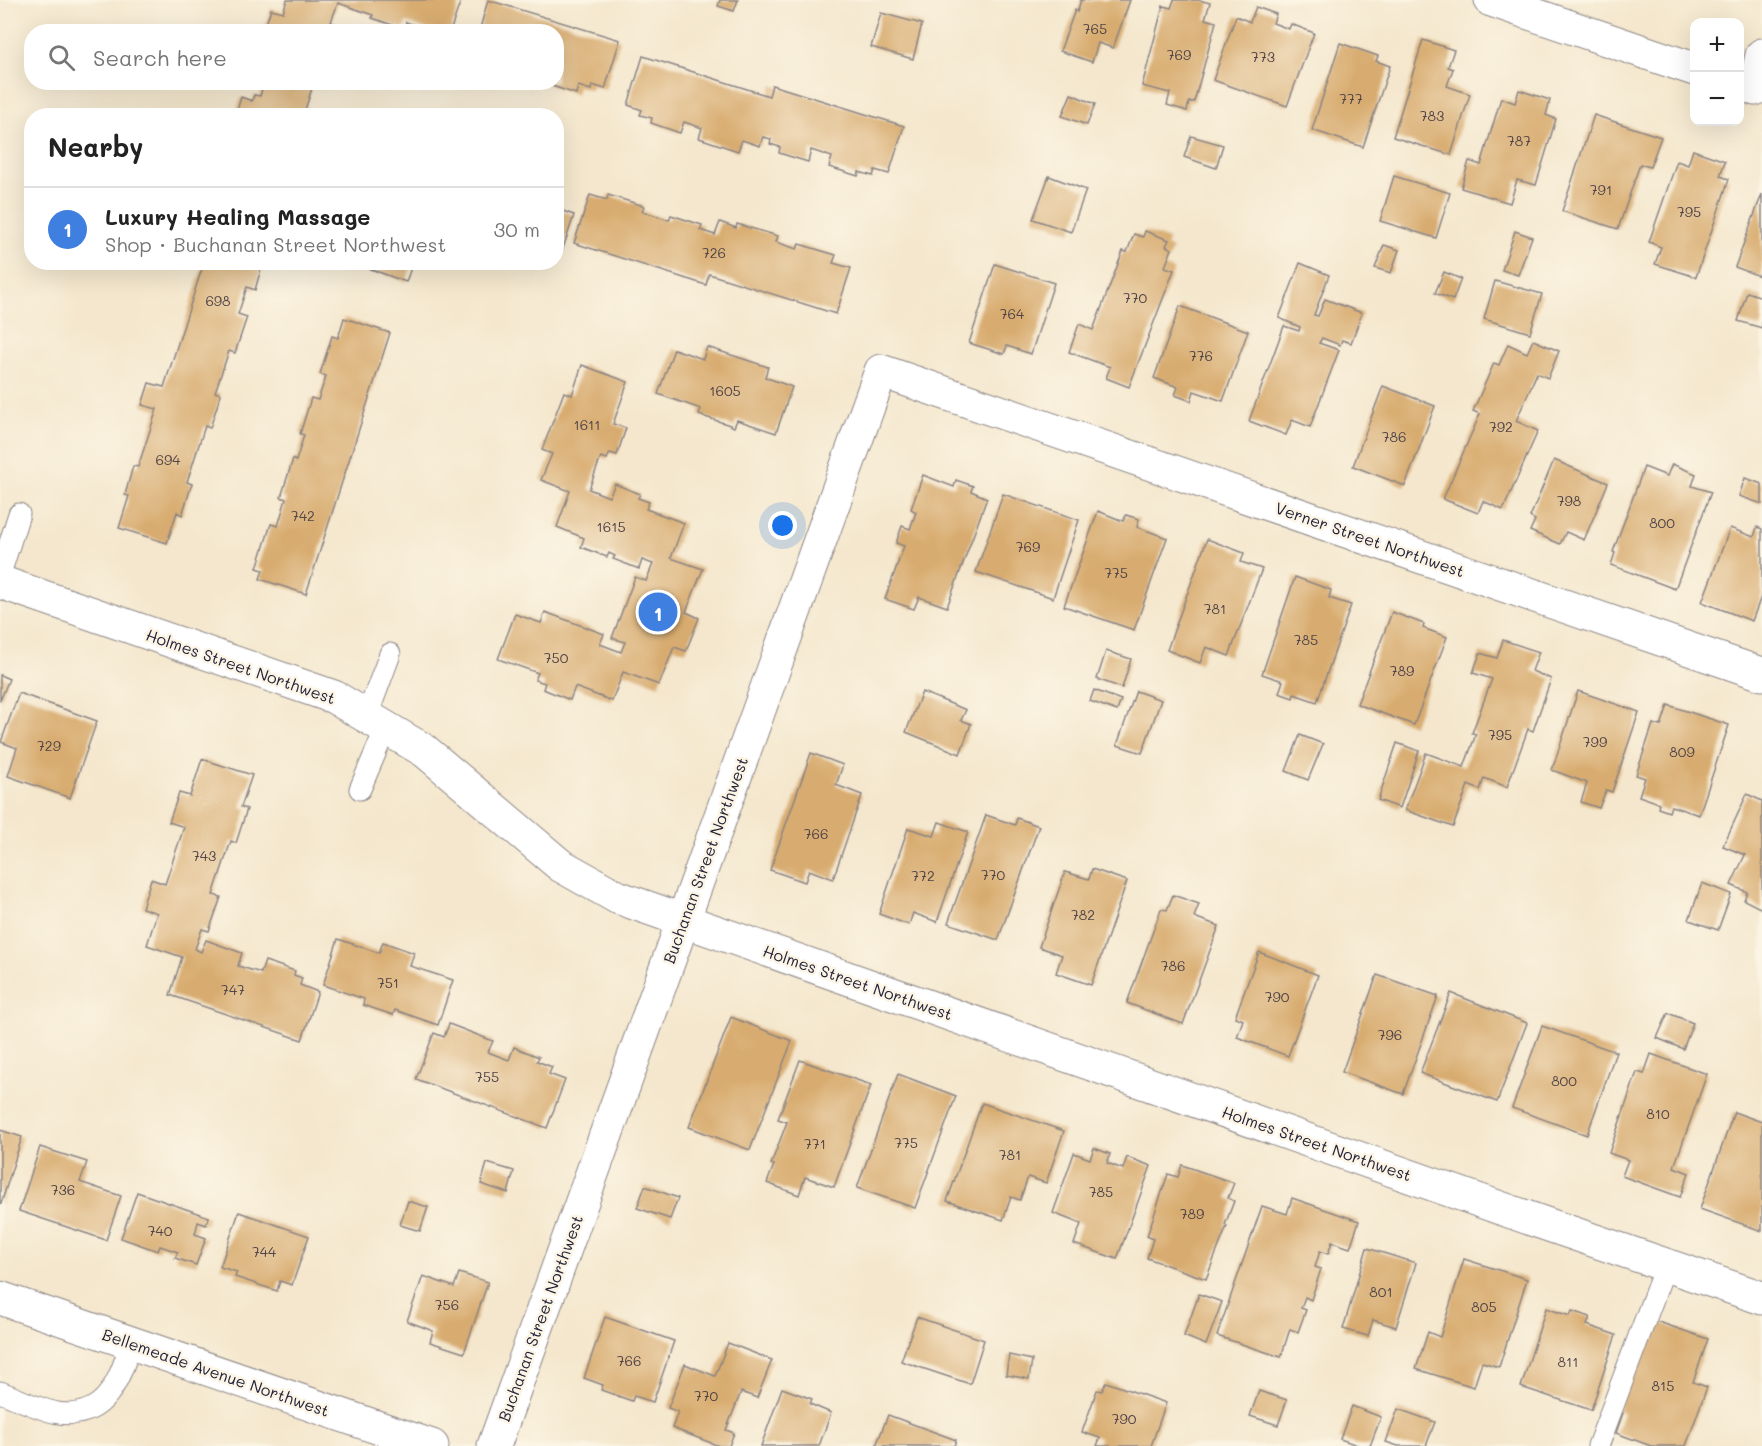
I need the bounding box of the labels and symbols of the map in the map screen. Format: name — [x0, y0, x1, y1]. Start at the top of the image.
house number: 765 — [1083, 19, 1107, 38]
house number: 769 — [1167, 45, 1191, 64]
house number: 773 — [1251, 47, 1275, 66]
house number: 777 — [1339, 89, 1363, 108]
house number: 783 — [1420, 106, 1444, 125]
house number: 787 — [1507, 131, 1531, 150]
house number: 791 — [1590, 180, 1612, 199]
house number: 795 — [1677, 202, 1701, 221]
house number: 726 — [702, 243, 726, 262]
house number: 770 — [1123, 288, 1147, 307]
house number: 698 — [205, 291, 231, 310]
house number: 764 — [1000, 304, 1025, 323]
house number: 776 — [1189, 346, 1213, 365]
house number: 1605 — [709, 381, 741, 400]
house number: 1611 — [573, 415, 601, 434]
house number: 792 — [1489, 417, 1513, 436]
house number: 786 — [1382, 427, 1406, 446]
house number: 694 — [156, 450, 181, 469]
house number: 798 — [1557, 491, 1581, 510]
street label: Verner Street Northwest — [1273, 497, 1467, 581]
house number: 742 — [291, 506, 315, 525]
your location — [768, 511, 797, 540]
house number: 800 — [1649, 513, 1675, 532]
house number: 1615 — [596, 517, 626, 536]
house number: 769 — [1016, 537, 1040, 556]
house number: 775 — [1104, 563, 1128, 582]
pin: 1 — [638, 590, 678, 634]
house number: 781 — [1204, 599, 1226, 618]
street label: Holmes Street Northwest — [143, 624, 339, 708]
house number: 785 — [1294, 630, 1318, 649]
house number: 750 — [544, 648, 569, 667]
house number: 789 — [1390, 661, 1414, 680]
house number: 795 — [1488, 725, 1512, 744]
house number: 799 — [1583, 732, 1607, 751]
house number: 729 — [37, 736, 61, 755]
house number: 809 — [1669, 742, 1695, 761]
street label: Buchanan Street Northwest — [658, 754, 752, 966]
house number: 766 — [804, 824, 828, 843]
house number: 743 — [192, 846, 216, 865]
house number: 770 — [981, 865, 1005, 884]
house number: 772 — [911, 866, 935, 885]
house number: 782 — [1071, 905, 1095, 924]
street label: Holmes Street Northwest — [760, 940, 956, 1024]
house number: 786 — [1161, 956, 1185, 975]
house number: 751 — [377, 973, 399, 992]
house number: 747 — [221, 980, 245, 999]
house number: 790 — [1265, 987, 1290, 1006]
house number: 796 — [1378, 1025, 1402, 1044]
house number: 755 — [475, 1067, 499, 1086]
house number: 800 — [1551, 1071, 1577, 1090]
street label: Holmes Street Northwest — [1219, 1101, 1415, 1185]
house number: 810 — [1646, 1104, 1670, 1123]
house number: 775 — [894, 1133, 918, 1152]
house number: 771 — [804, 1134, 826, 1153]
house number: 781 — [999, 1145, 1021, 1164]
house number: 736 — [51, 1180, 75, 1199]
house number: 785 — [1089, 1182, 1113, 1201]
house number: 789 — [1180, 1204, 1204, 1223]
street label: Buchanan Street Northwest — [493, 1212, 587, 1424]
house number: 740 — [148, 1221, 173, 1240]
house number: 744 — [252, 1242, 277, 1261]
house number: 801 — [1369, 1282, 1393, 1301]
house number: 756 — [435, 1295, 459, 1314]
house number: 805 — [1471, 1297, 1497, 1316]
street label: Bellemeade Avenue Northwest — [100, 1323, 332, 1421]
house number: 766 — [617, 1351, 641, 1370]
house number: 811 — [1558, 1352, 1579, 1371]
house number: 815 — [1652, 1376, 1674, 1395]
house number: 770 — [694, 1386, 718, 1405]
house number: 790 — [1112, 1409, 1137, 1428]

